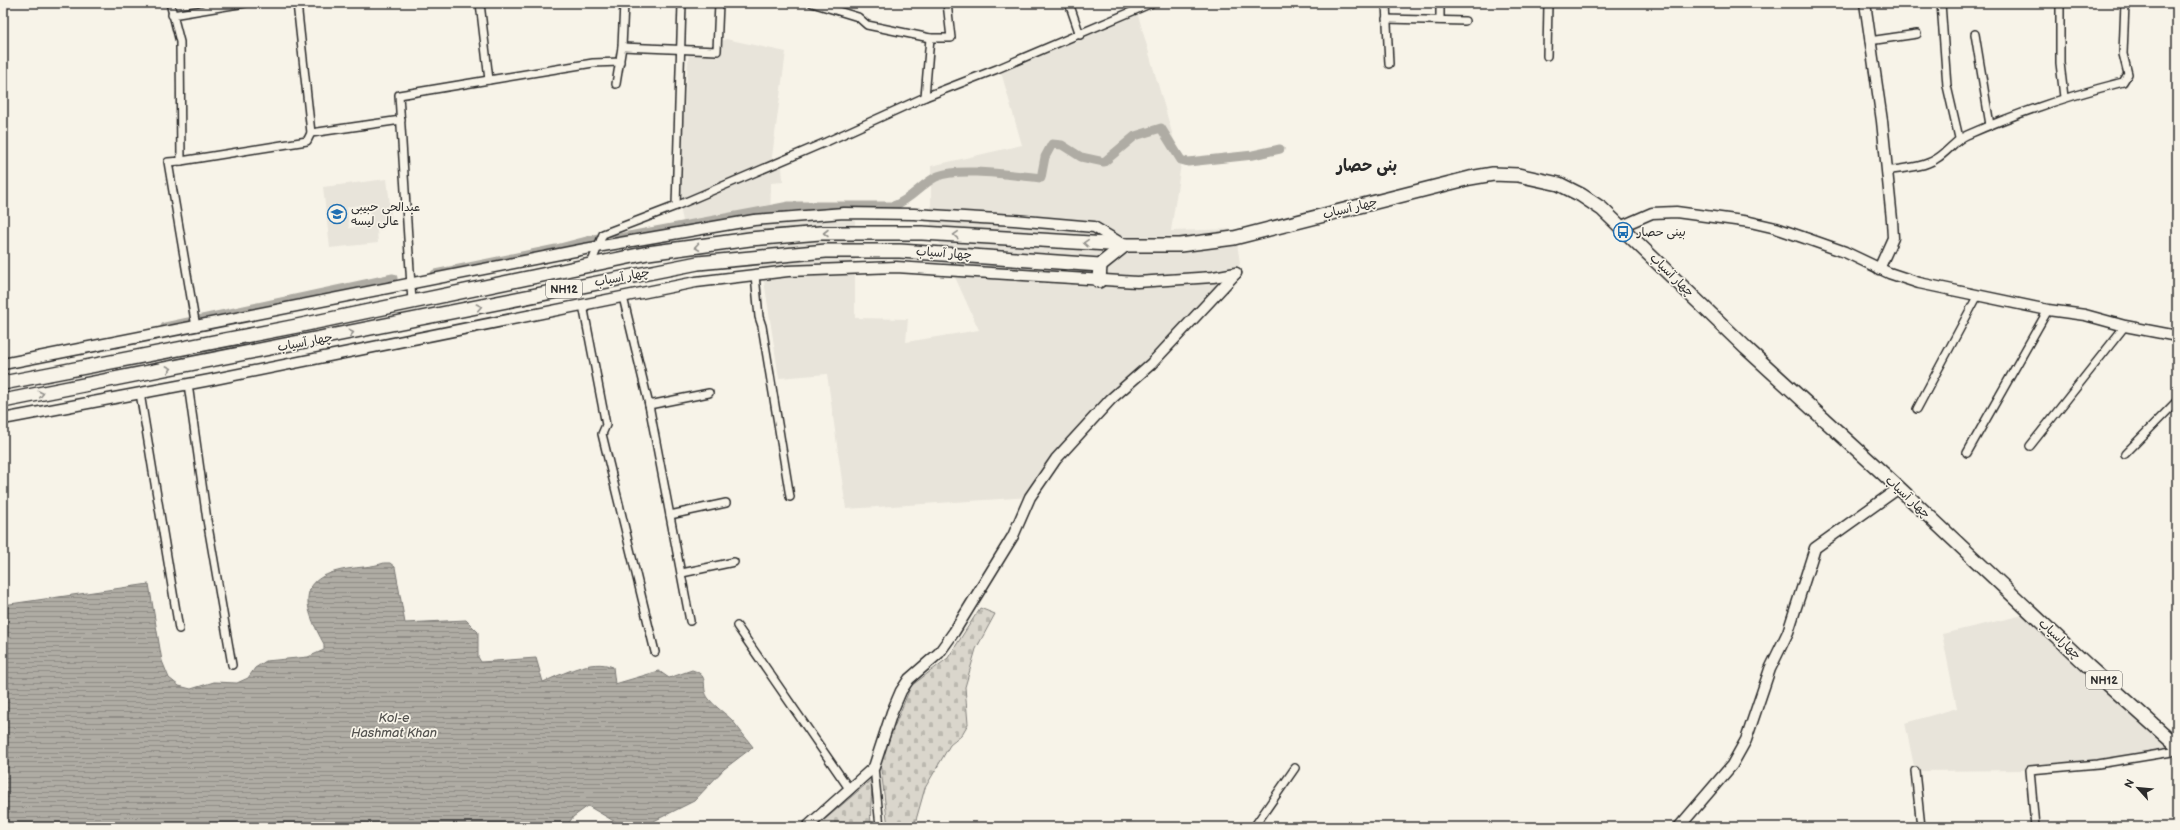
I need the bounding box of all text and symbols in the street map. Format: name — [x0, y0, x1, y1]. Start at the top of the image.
district label: بنی حصار — [1335, 157, 1397, 176]
street label: چهار آسیاب — [1321, 194, 1379, 223]
place label: عبدالحی حبیبی عالی لیسه — [351, 200, 420, 229]
school or university icon: عبدالحی حبیبی عالی لیسه — [326, 203, 348, 225]
bus stop icon: بینی حصار — [1612, 221, 1634, 243]
place label: بینی حصار — [1636, 225, 1686, 240]
one-way arrow — [823, 229, 829, 237]
one-way arrow — [953, 230, 959, 239]
one-way arrow — [1083, 239, 1089, 247]
one-way arrow — [694, 242, 700, 251]
street label: چهار آسیاب — [916, 244, 972, 263]
street label: چهار آسیاب — [1646, 251, 1697, 300]
street label: چهار آسیاب — [593, 265, 651, 290]
road number: NH12 — [546, 280, 582, 298]
one-way arrow — [476, 303, 482, 312]
one-way arrow — [348, 329, 355, 337]
street label: چهار آسیاب — [276, 330, 334, 355]
one-way arrow — [166, 365, 172, 373]
one-way arrow — [38, 390, 44, 398]
street label: چهار آسیاب — [1882, 473, 1933, 522]
street label: چهاراسیاب — [2035, 616, 2084, 663]
road number: NH12 — [2086, 671, 2122, 689]
water label: Kol-e Hashmat Khan — [351, 710, 437, 741]
north arrow — [2118, 768, 2158, 808]
text: N — [2122, 777, 2137, 790]

